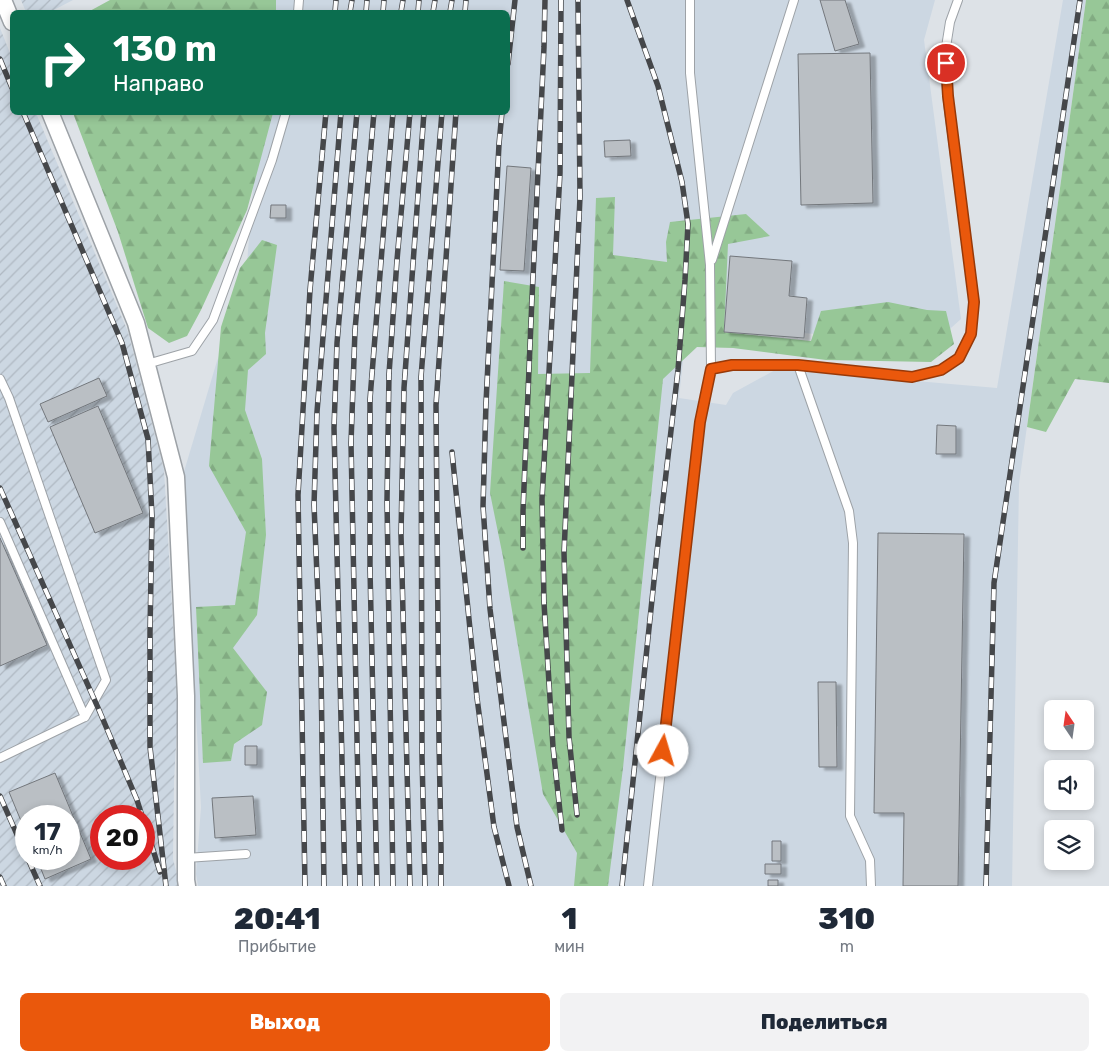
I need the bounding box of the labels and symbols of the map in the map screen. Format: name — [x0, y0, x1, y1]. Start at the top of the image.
pin — [925, 42, 967, 84]
north arrow — [1044, 700, 1094, 750]
position arrow — [636, 724, 688, 776]
speed limit sign: 20 — [90, 805, 155, 870]

